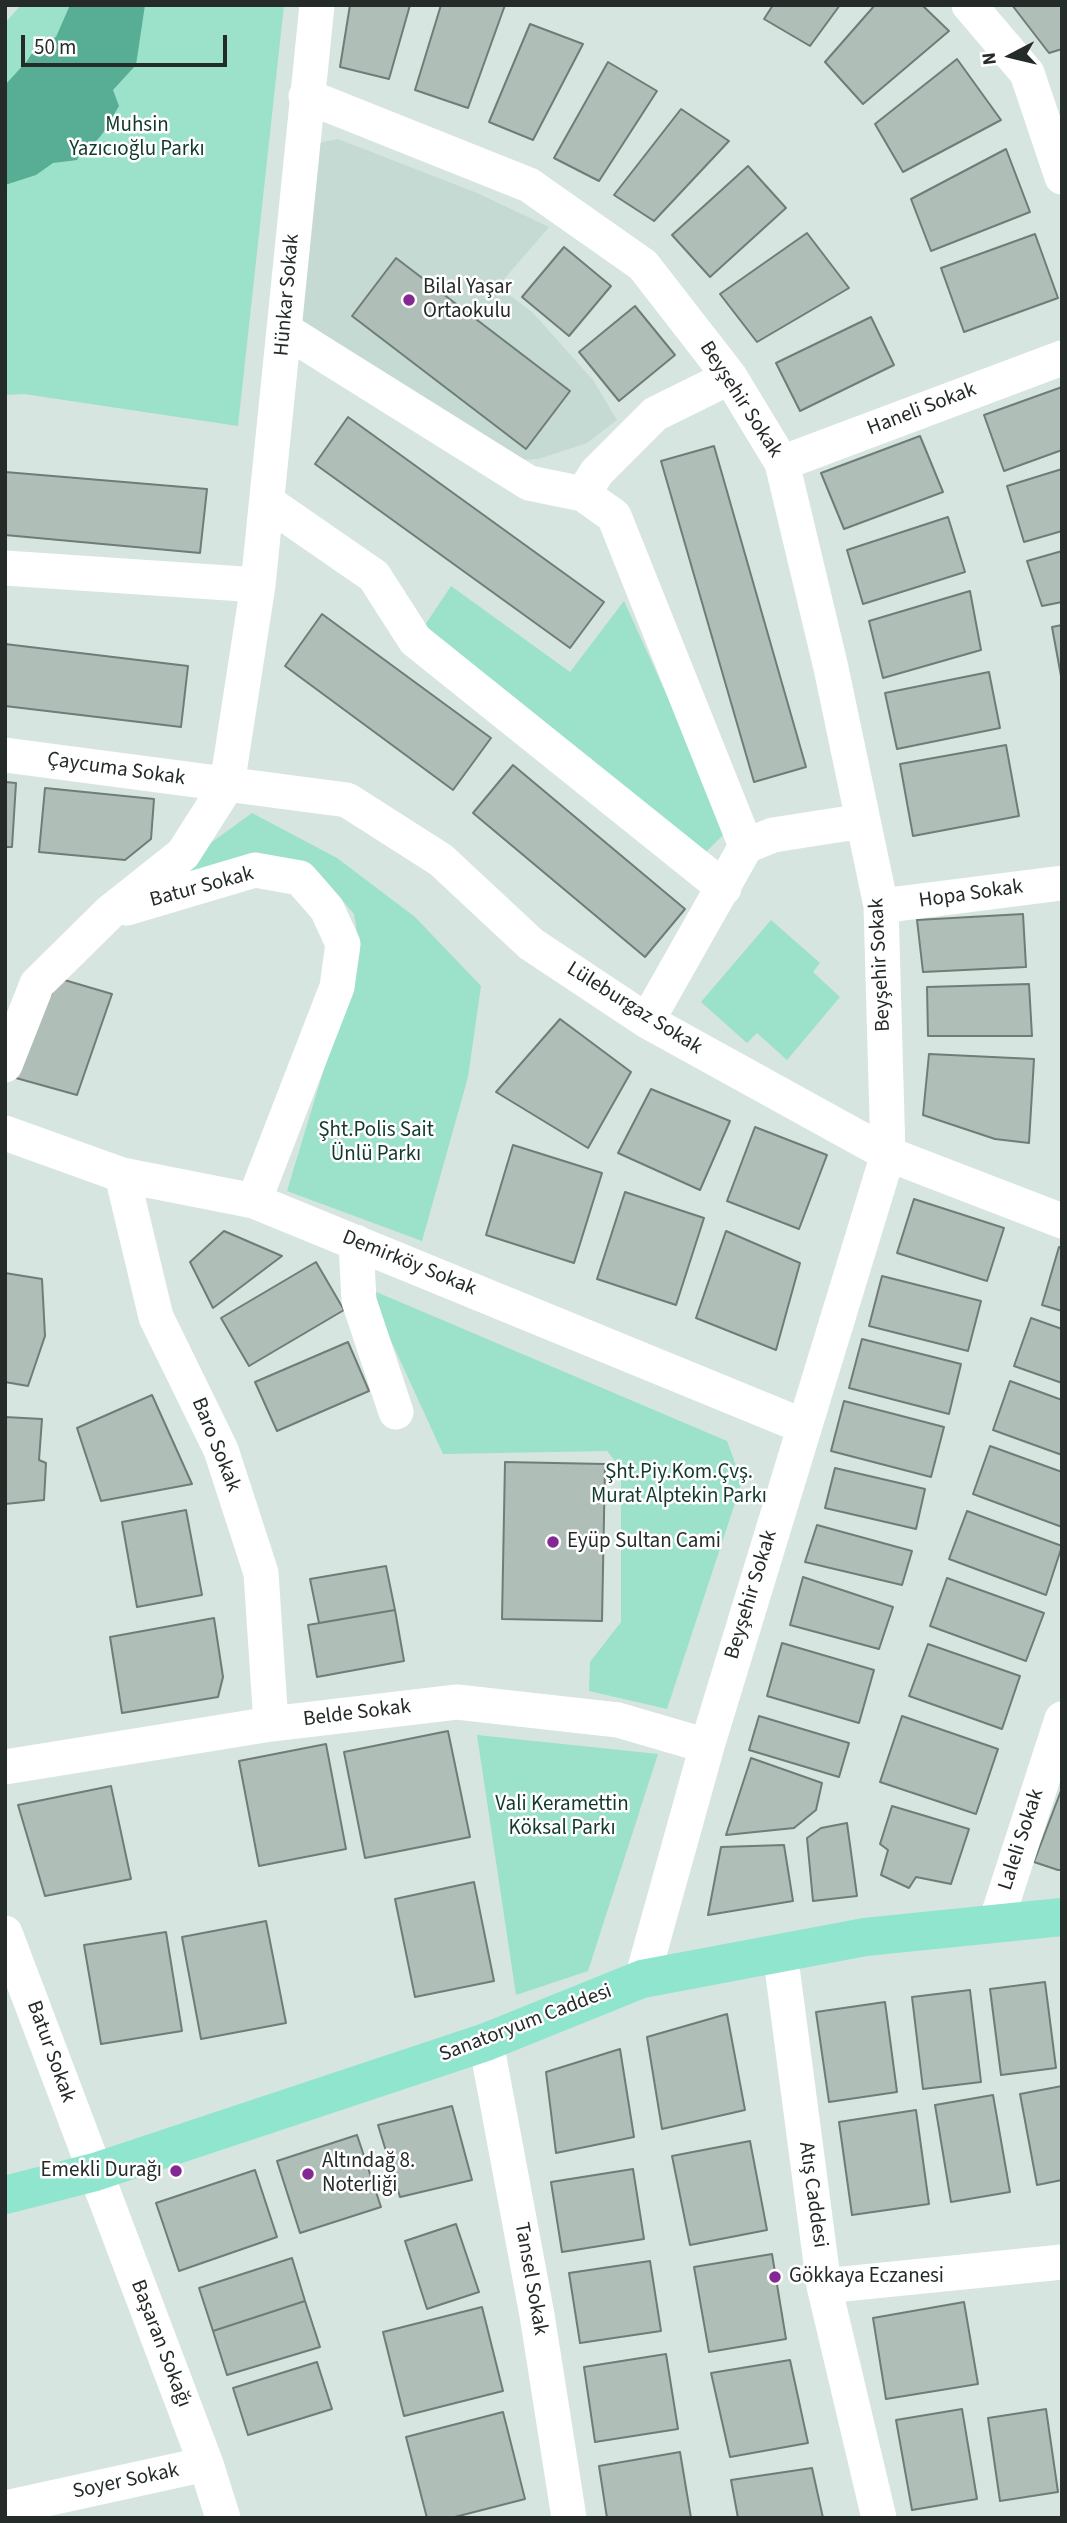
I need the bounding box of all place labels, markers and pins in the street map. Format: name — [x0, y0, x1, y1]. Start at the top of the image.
place label: Bilal Yaşar Ortaokulu — [423, 275, 512, 325]
marker: Bilal Yaşar Ortaokulu — [401, 292, 417, 308]
place label: Eyüp Sultan Cami — [567, 1529, 721, 1555]
marker: Eyüp Sultan Cami — [545, 1534, 561, 1550]
place label: Altındağ 8. Noterliği — [322, 2149, 415, 2199]
place label: Emekli Durağı — [41, 2158, 162, 2184]
marker: Emekli Durağı — [168, 2163, 184, 2179]
marker: Altındağ 8. Noterliği — [300, 2166, 316, 2182]
place label: Gökkaya Eczanesi — [789, 2264, 944, 2290]
marker: Gökkaya Eczanesi — [767, 2269, 783, 2285]

